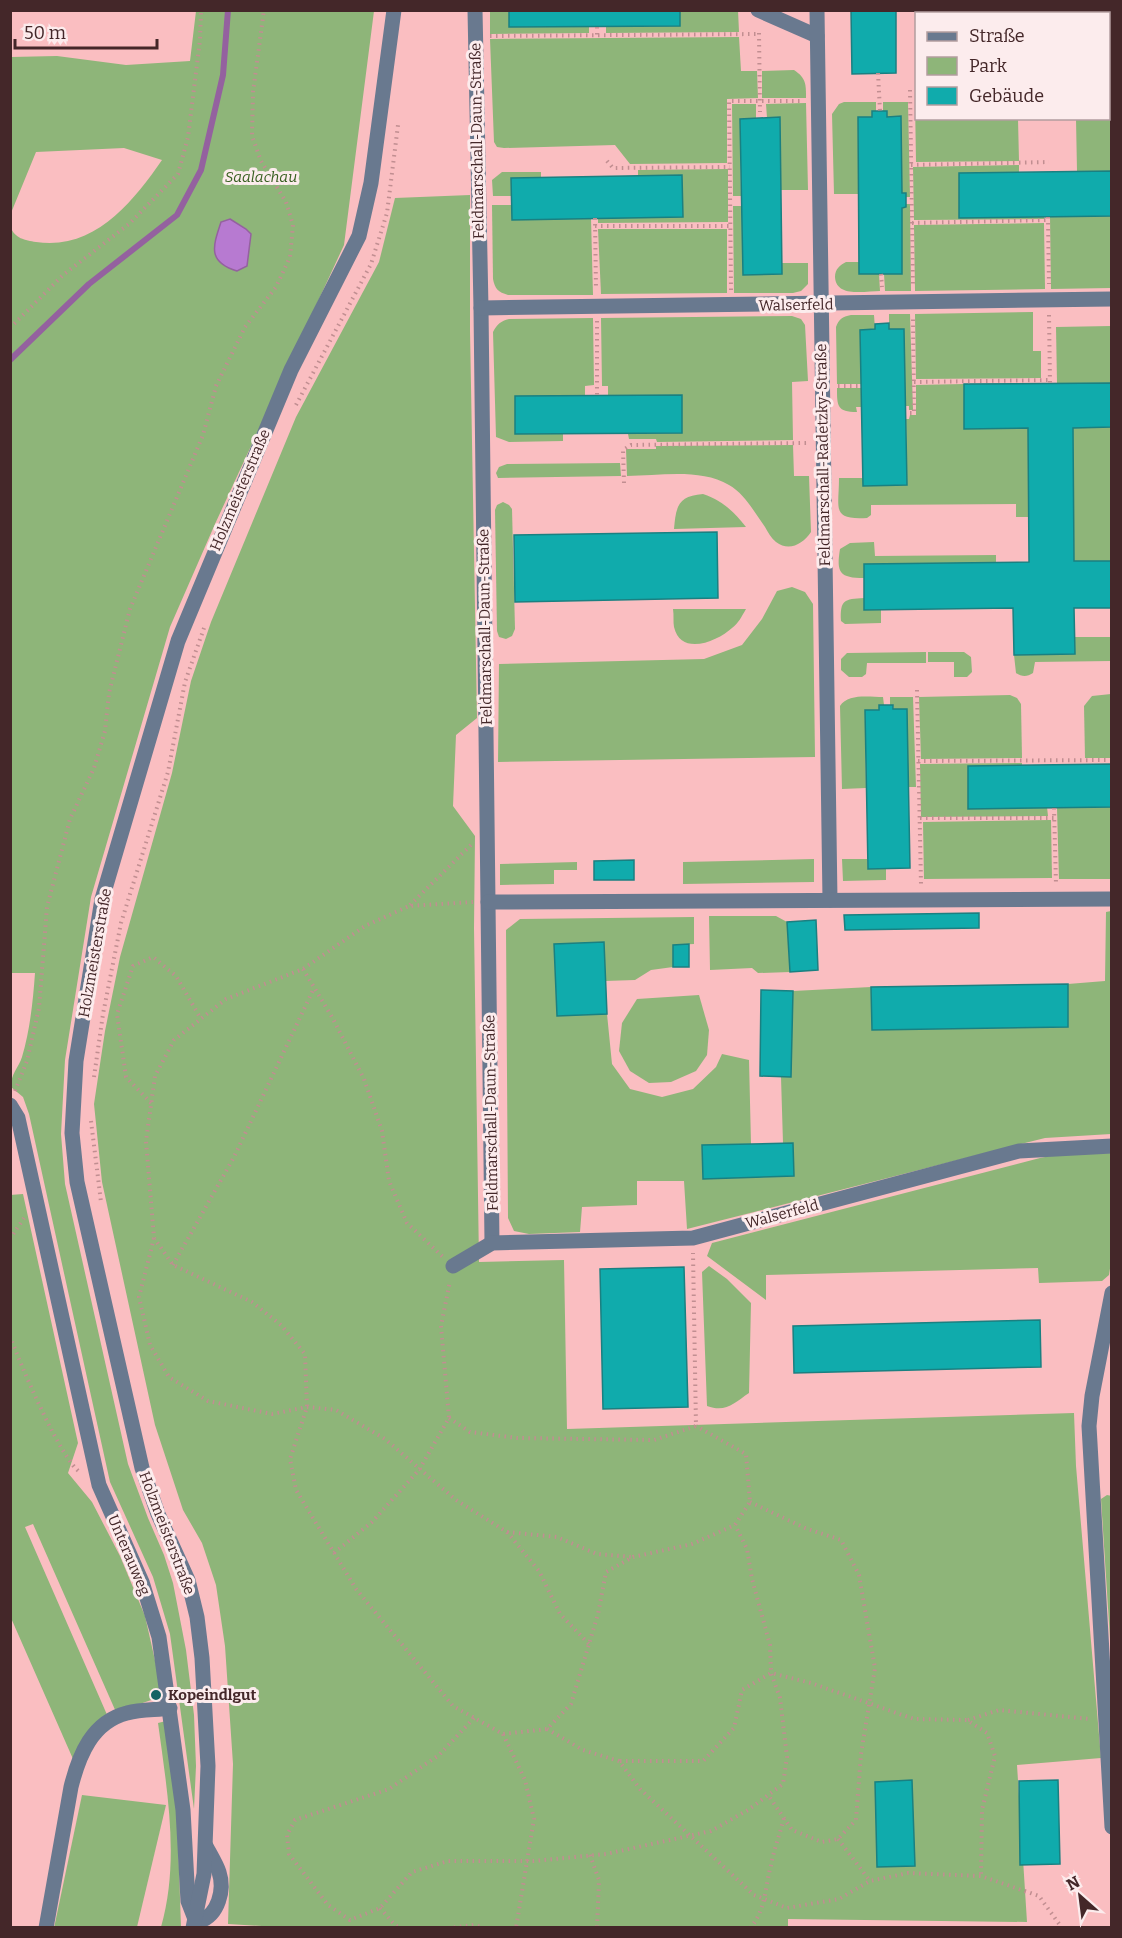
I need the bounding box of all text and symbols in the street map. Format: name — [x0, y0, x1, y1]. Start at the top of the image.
scale bar — [15, 12, 158, 50]
legend — [915, 12, 1110, 120]
text: 50 m — [24, 22, 66, 44]
text: Straße — [969, 25, 1025, 47]
street label: Feldmarschall-Daun-Straße — [466, 43, 488, 239]
text: Park — [969, 55, 1008, 77]
text: Gebäude — [969, 85, 1044, 107]
park label: Saalachau — [225, 168, 297, 186]
street label: Walserfeld — [758, 295, 834, 315]
street label: Feldmarschall-Radetzky-Straße — [812, 344, 834, 566]
street label: Holzmeisterstraße — [206, 426, 274, 554]
street label: Feldmarschall-Daun-Straße — [474, 529, 496, 725]
street label: Holzmeisterstraße — [75, 887, 115, 1019]
street label: Feldmarschall-Daun-Straße — [480, 1015, 502, 1211]
street label: Walserfeld — [743, 1196, 821, 1232]
street label: Holzmeisterstraße — [135, 1469, 199, 1597]
street label: Unterauweg — [104, 1512, 154, 1598]
place label: Kopeindlgut — [168, 1686, 257, 1704]
marker: Kopeindlgut — [149, 1688, 163, 1702]
north arrow — [1050, 1866, 1110, 1926]
text: N — [1063, 1872, 1083, 1894]

